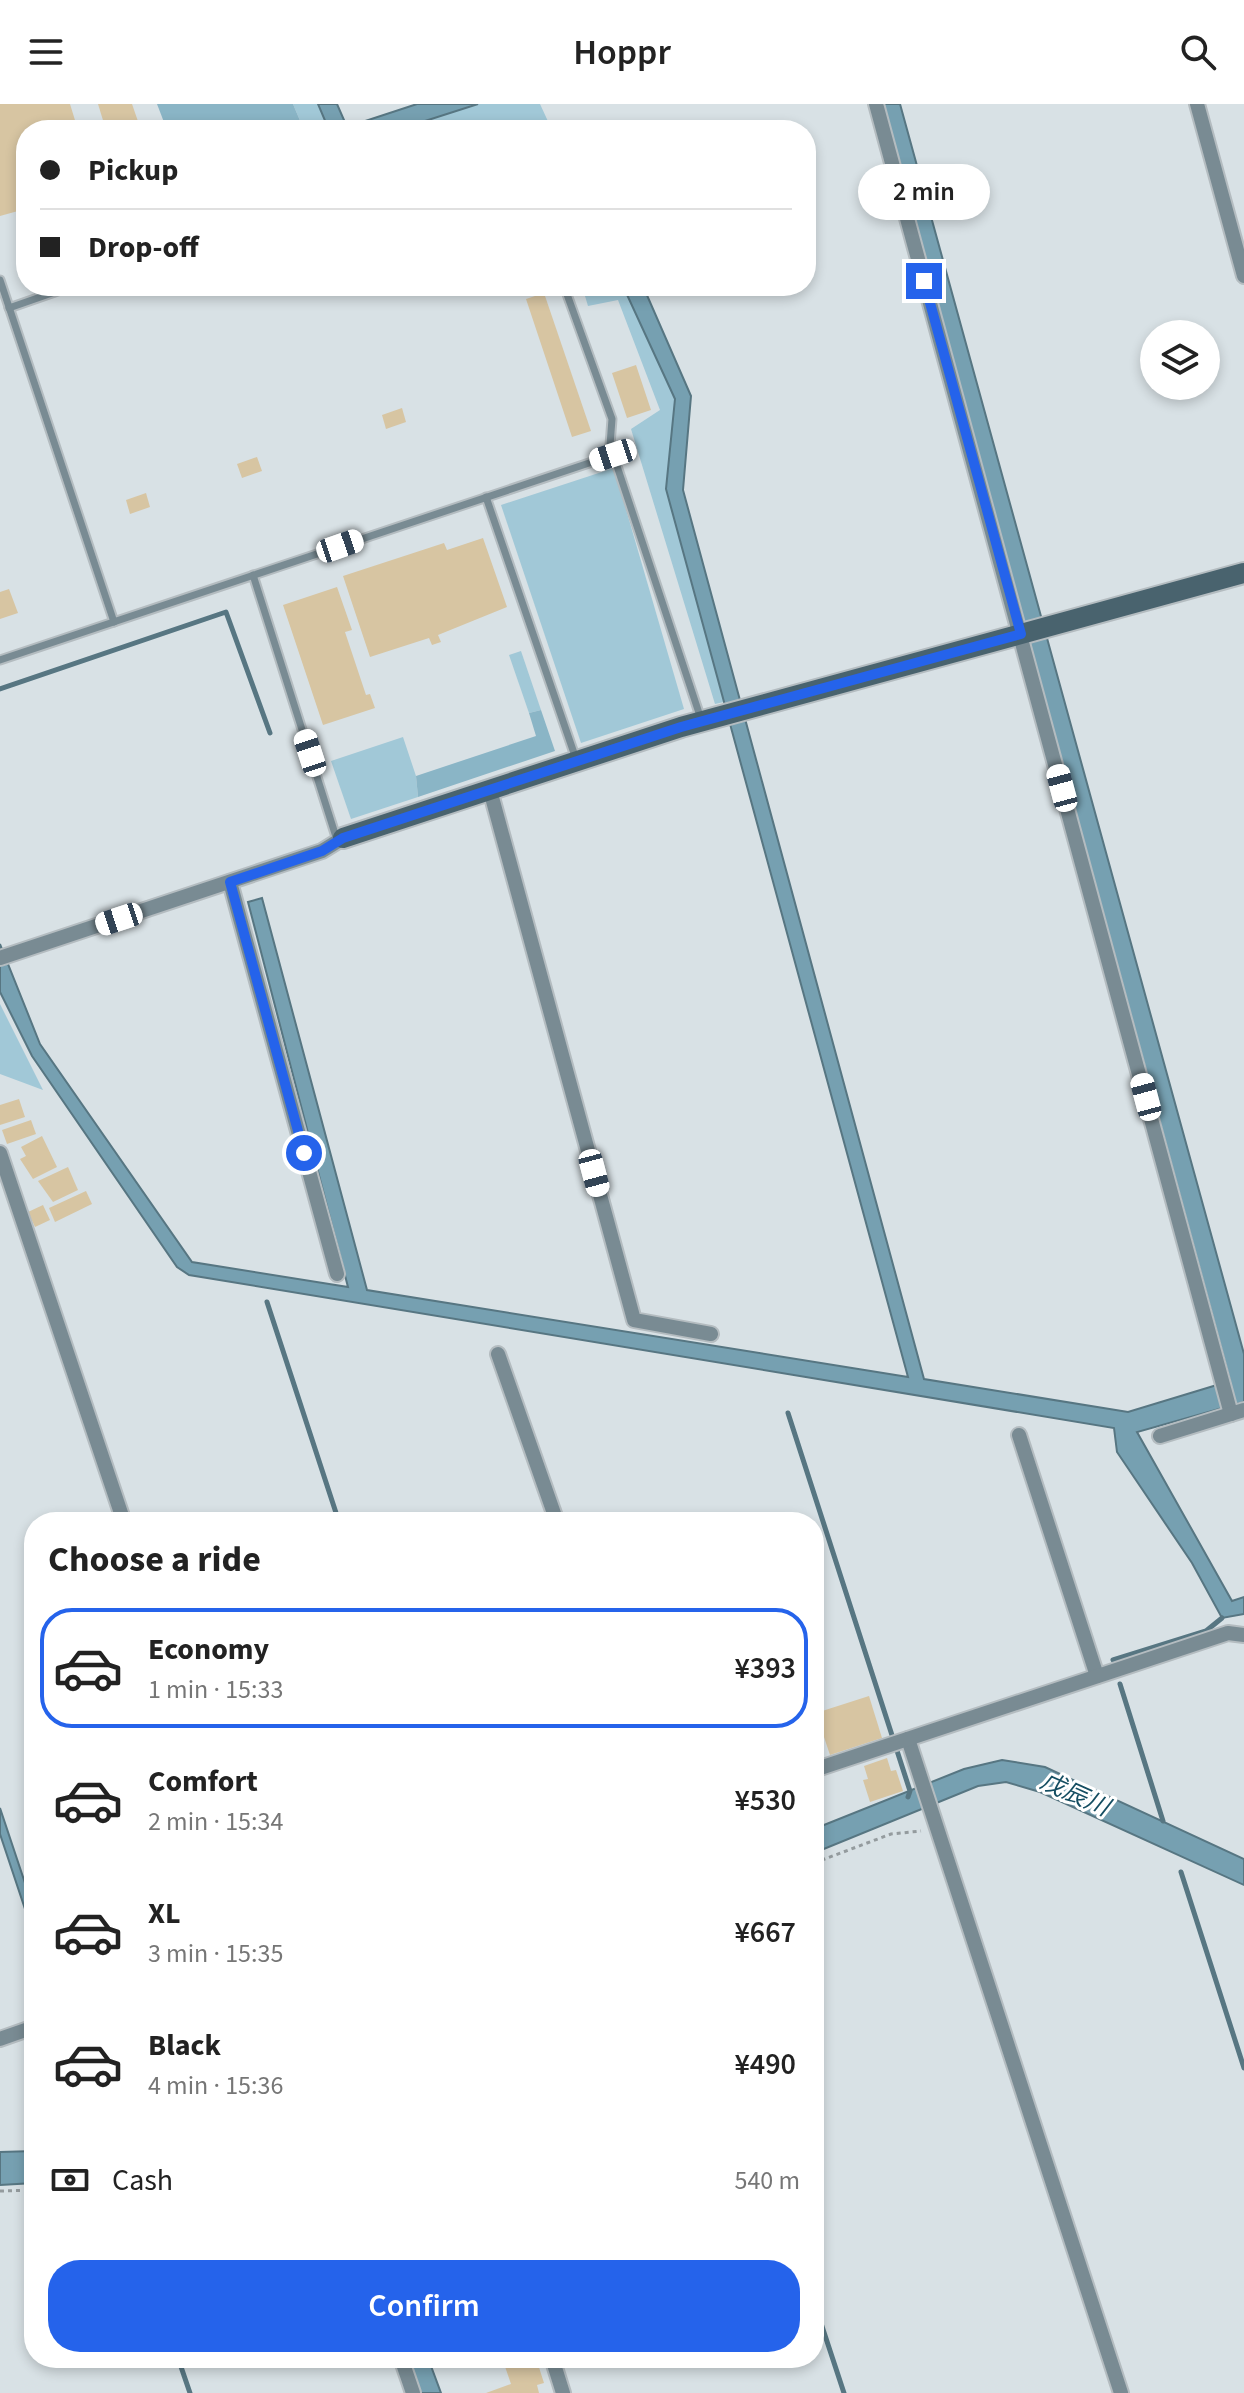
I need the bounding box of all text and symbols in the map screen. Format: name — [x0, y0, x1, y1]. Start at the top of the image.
text: Hoppr — [573, 27, 671, 78]
icon: menu — [24, 30, 68, 74]
icon: search — [1176, 30, 1220, 74]
text: Pickup — [88, 149, 178, 192]
callout: 2 min — [858, 165, 990, 221]
text: 2 min — [893, 173, 955, 210]
text: Drop-off — [88, 226, 199, 269]
route end — [906, 263, 942, 299]
map controls — [1140, 320, 1220, 400]
button: layers — [1140, 320, 1220, 400]
car — [586, 436, 640, 474]
car — [313, 527, 367, 565]
car — [291, 726, 329, 780]
car — [1044, 762, 1080, 814]
car — [92, 900, 146, 938]
car — [1128, 1071, 1164, 1123]
route start — [286, 1135, 322, 1171]
car — [576, 1147, 612, 1199]
text: Choose a ride — [48, 1534, 261, 1585]
text: Economy — [148, 1628, 269, 1671]
icon: car — [52, 1632, 124, 1704]
text: ¥393 — [734, 1647, 796, 1690]
text: 1 min · 15:33 — [148, 1671, 283, 1708]
text: Comfort — [148, 1760, 258, 1803]
icon: car — [52, 1764, 124, 1836]
water label: 戊辰川 — [1035, 1764, 1118, 1826]
text: ¥530 — [734, 1779, 796, 1822]
text: 2 min · 15:34 — [148, 1803, 283, 1840]
text: XL — [148, 1892, 181, 1935]
icon: car — [52, 1896, 124, 1968]
text: ¥667 — [734, 1911, 796, 1954]
text: 3 min · 15:35 — [148, 1935, 283, 1972]
text: Black — [148, 2024, 221, 2067]
icon: car — [52, 2028, 124, 2100]
text: ¥490 — [734, 2043, 796, 2086]
text: 4 min · 15:36 — [148, 2067, 283, 2104]
icon: cash — [48, 2158, 92, 2202]
text: Cash — [112, 2159, 173, 2202]
text: 540 m — [734, 2162, 800, 2199]
button: Confirm — [48, 2260, 800, 2352]

